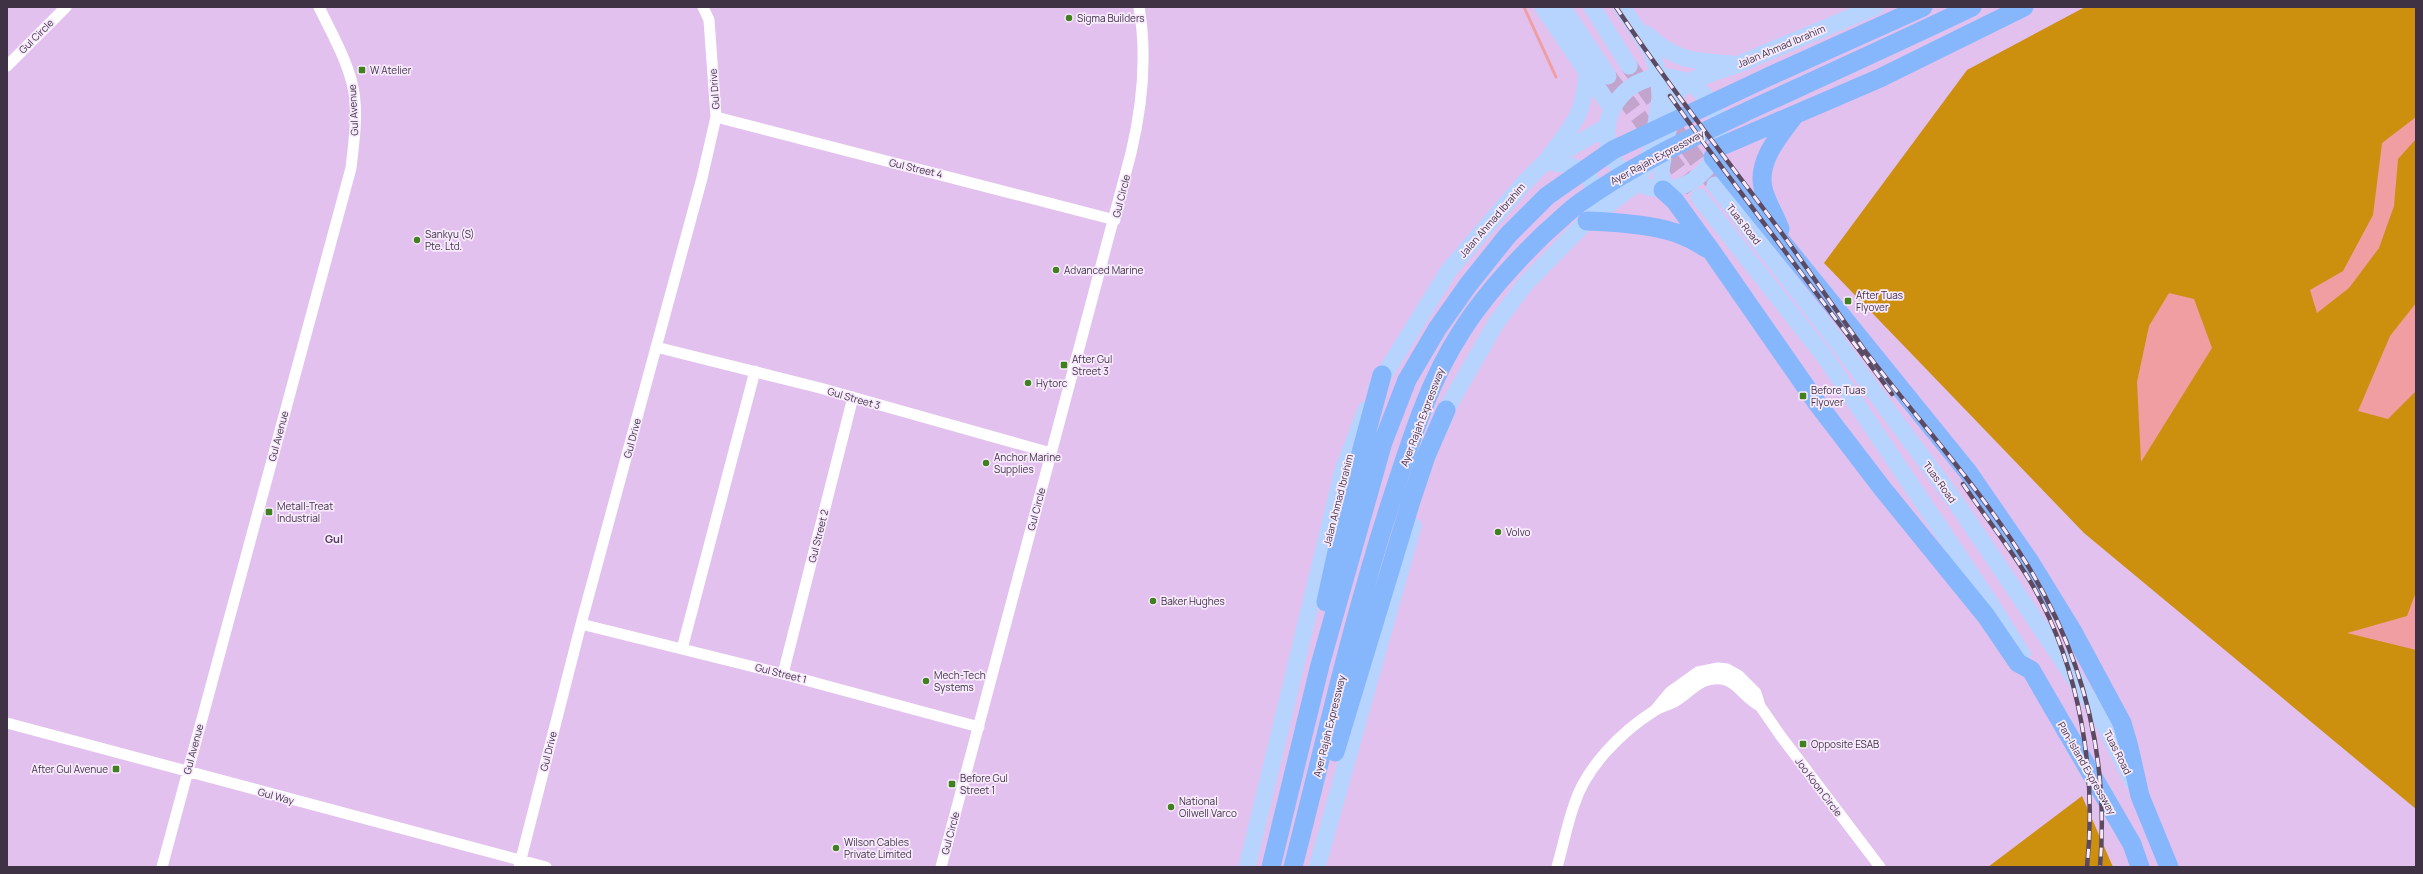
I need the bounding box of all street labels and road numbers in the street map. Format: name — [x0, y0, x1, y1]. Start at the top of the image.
street label: Gul Circle — [16, 15, 57, 56]
street label: Jalan Ahmad Ibrahim — [1735, 21, 1827, 71]
street label: Gul Drive — [706, 68, 722, 110]
street label: Gul Avenue — [345, 84, 361, 136]
street label: Ayer Rajah Expressway — [1608, 126, 1707, 188]
street label: Gul Street 4 — [888, 155, 944, 181]
street label: Gul Circle — [1109, 173, 1133, 219]
street label: Jalan Ahmad Ibrahim — [1456, 180, 1528, 260]
street label: Tuas Road — [1724, 201, 1764, 247]
street label: Ayer Rajah Expressway — [1397, 365, 1448, 468]
street label: Gul Street 3 — [826, 384, 882, 412]
street label: Gul Avenue — [265, 409, 291, 463]
street label: Gul Drive — [620, 416, 644, 459]
street label: Jalan Ahmad Ibrahim — [1320, 453, 1356, 547]
street label: Tuas Road — [1920, 459, 1960, 506]
street label: Gul Circle — [1024, 486, 1048, 532]
street label: Gul Street 2 — [805, 508, 831, 564]
street label: Gul Street 1 — [754, 660, 808, 686]
street label: Ayer Rajah Expressway — [1310, 673, 1349, 778]
street label: Pan-Island Expressway — [2055, 719, 2120, 818]
street label: Gul Avenue — [180, 722, 206, 776]
street label: Tuas Road — [2101, 727, 2135, 777]
street label: Gul Drive — [536, 729, 560, 772]
street label: Joo Koon Circle — [1792, 755, 1846, 819]
street label: Gul Way — [256, 784, 296, 808]
street label: Gul Circle — [938, 810, 962, 856]

